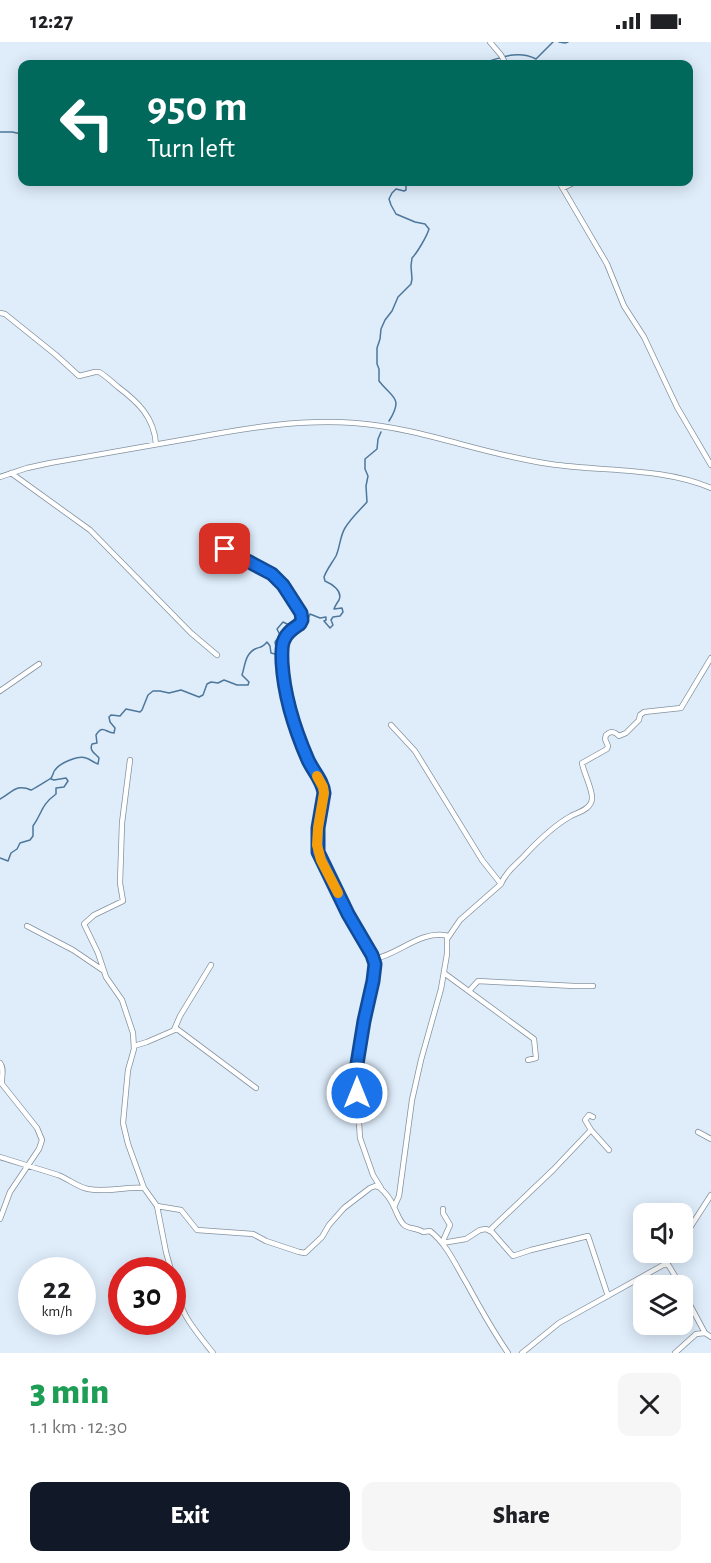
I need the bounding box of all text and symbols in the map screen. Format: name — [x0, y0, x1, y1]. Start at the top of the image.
text: 12:27 — [30, 10, 73, 32]
icon: left — [48, 84, 126, 162]
text: 950 m — [147, 86, 248, 128]
text: Turn left — [147, 135, 235, 162]
pin — [199, 523, 250, 574]
icon: arrive — [208, 532, 241, 565]
position arrow — [325, 1061, 389, 1125]
map controls — [633, 1203, 693, 1335]
button: sound — [633, 1203, 693, 1263]
speed limit sign: 30 — [108, 1257, 186, 1335]
text: 22 — [43, 1274, 71, 1304]
button: layers — [633, 1275, 693, 1335]
text: km/h — [42, 1304, 72, 1319]
button: close — [618, 1373, 681, 1436]
text: 3 min — [30, 1374, 109, 1410]
text: 1.1 km · 12:30 — [30, 1417, 127, 1437]
button: Exit — [30, 1482, 350, 1551]
button: Share — [362, 1482, 681, 1551]

